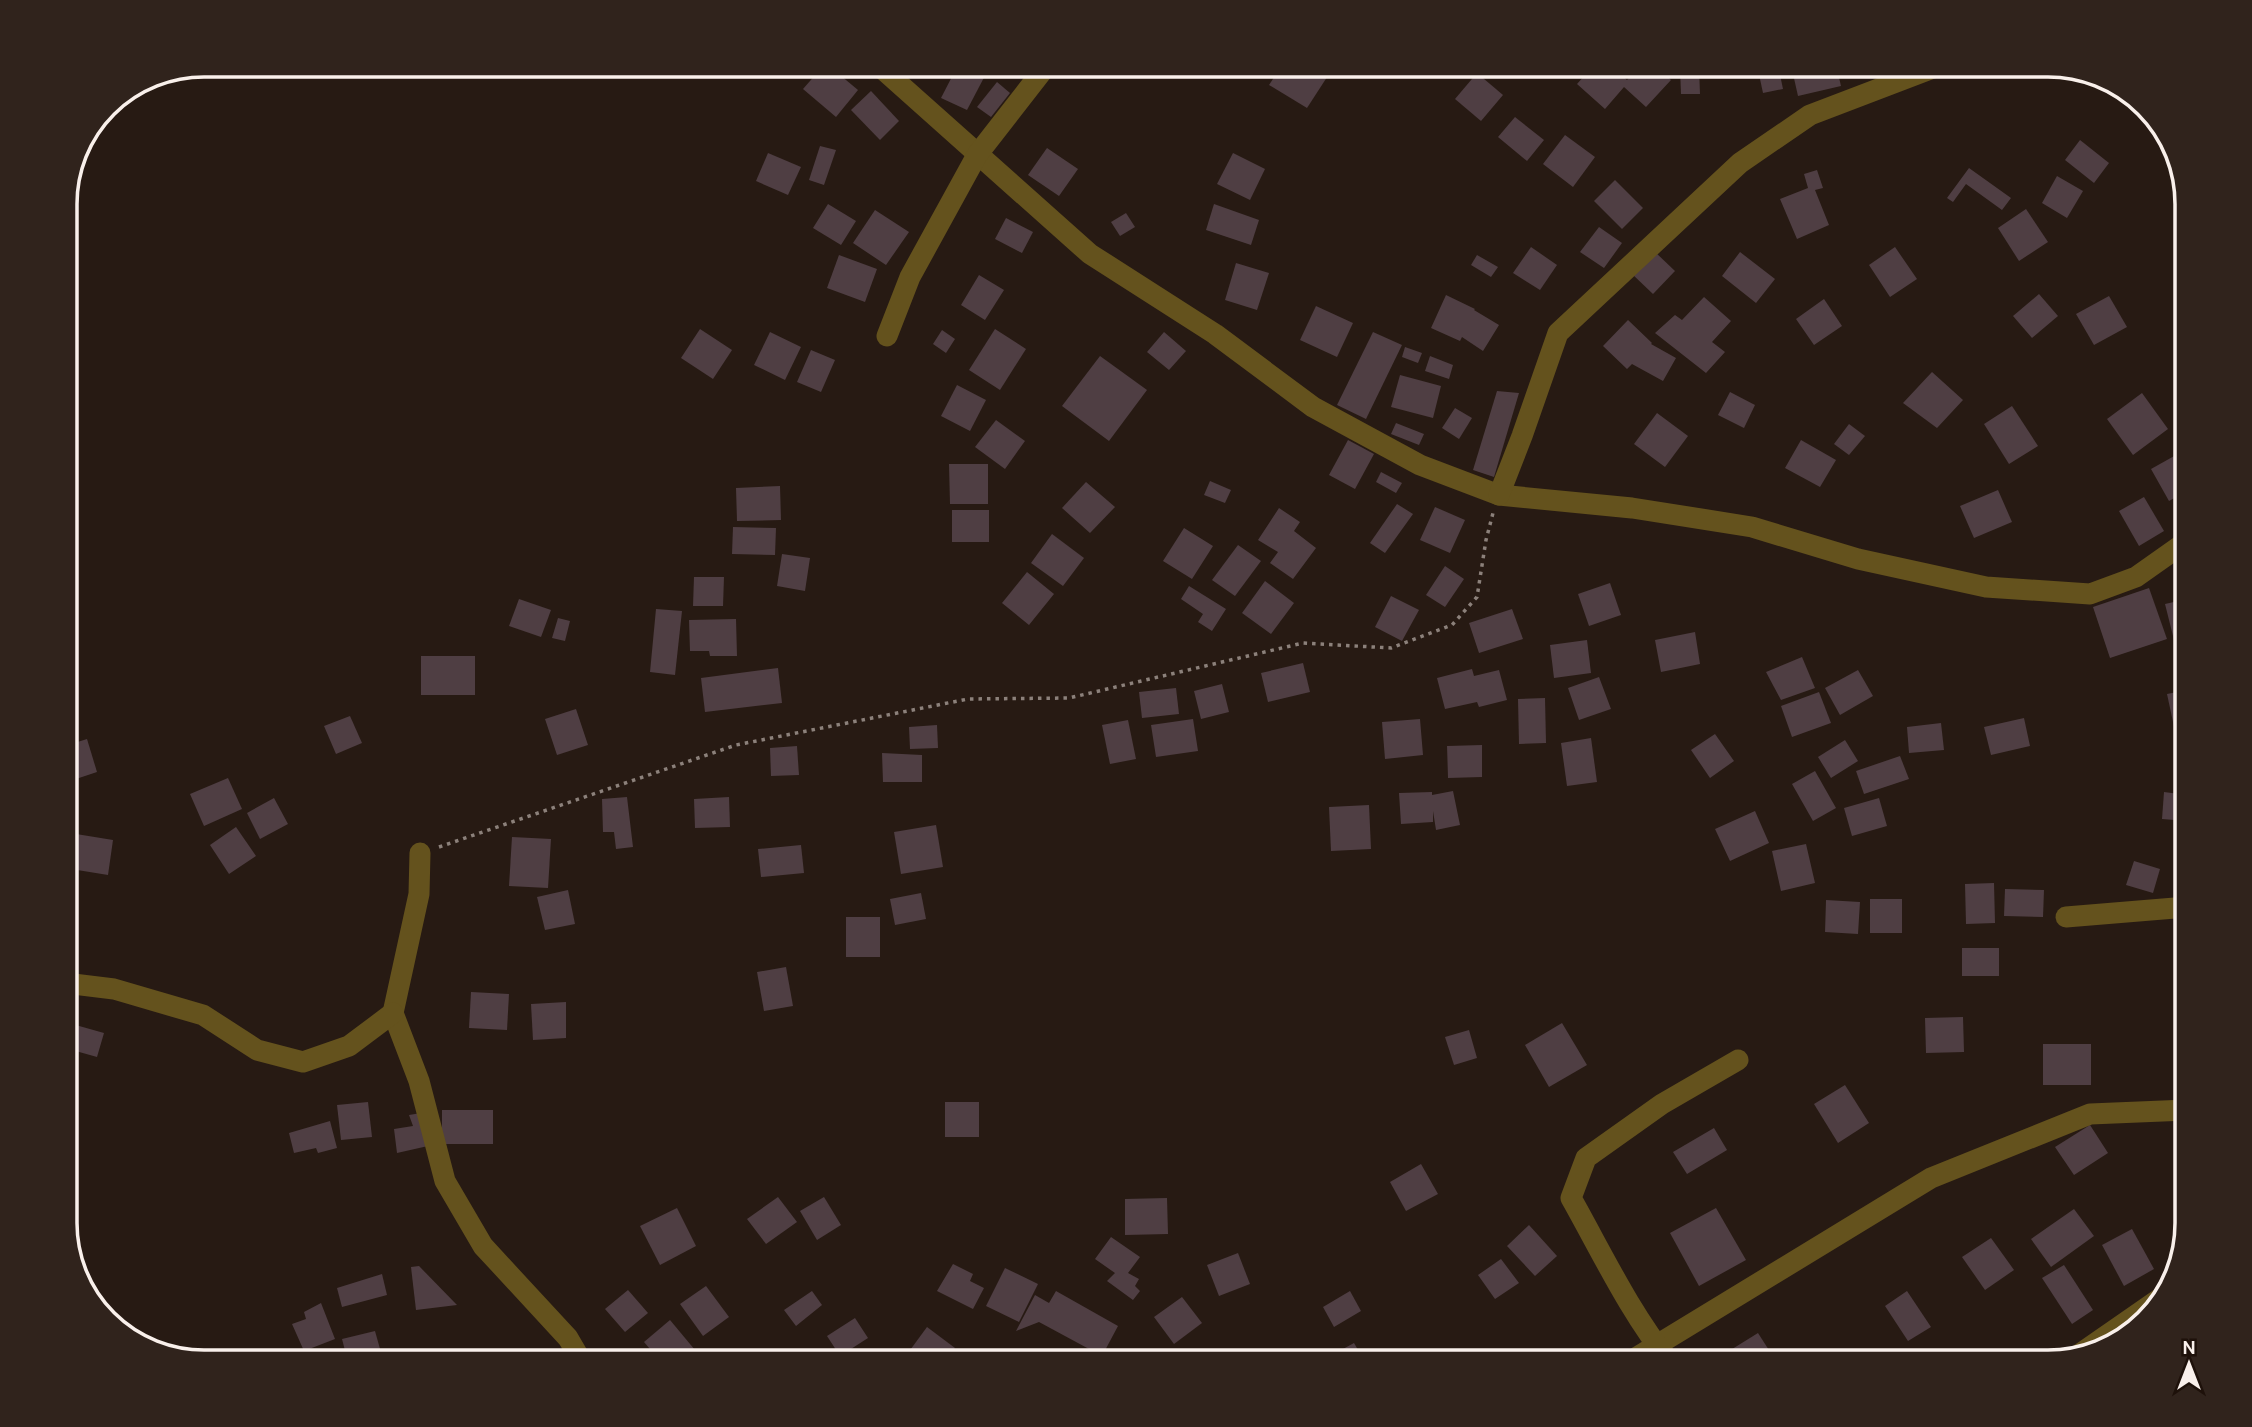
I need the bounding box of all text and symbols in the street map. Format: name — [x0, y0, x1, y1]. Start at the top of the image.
north arrow — [2154, 1329, 2224, 1399]
text: N — [2182, 1337, 2196, 1361]

